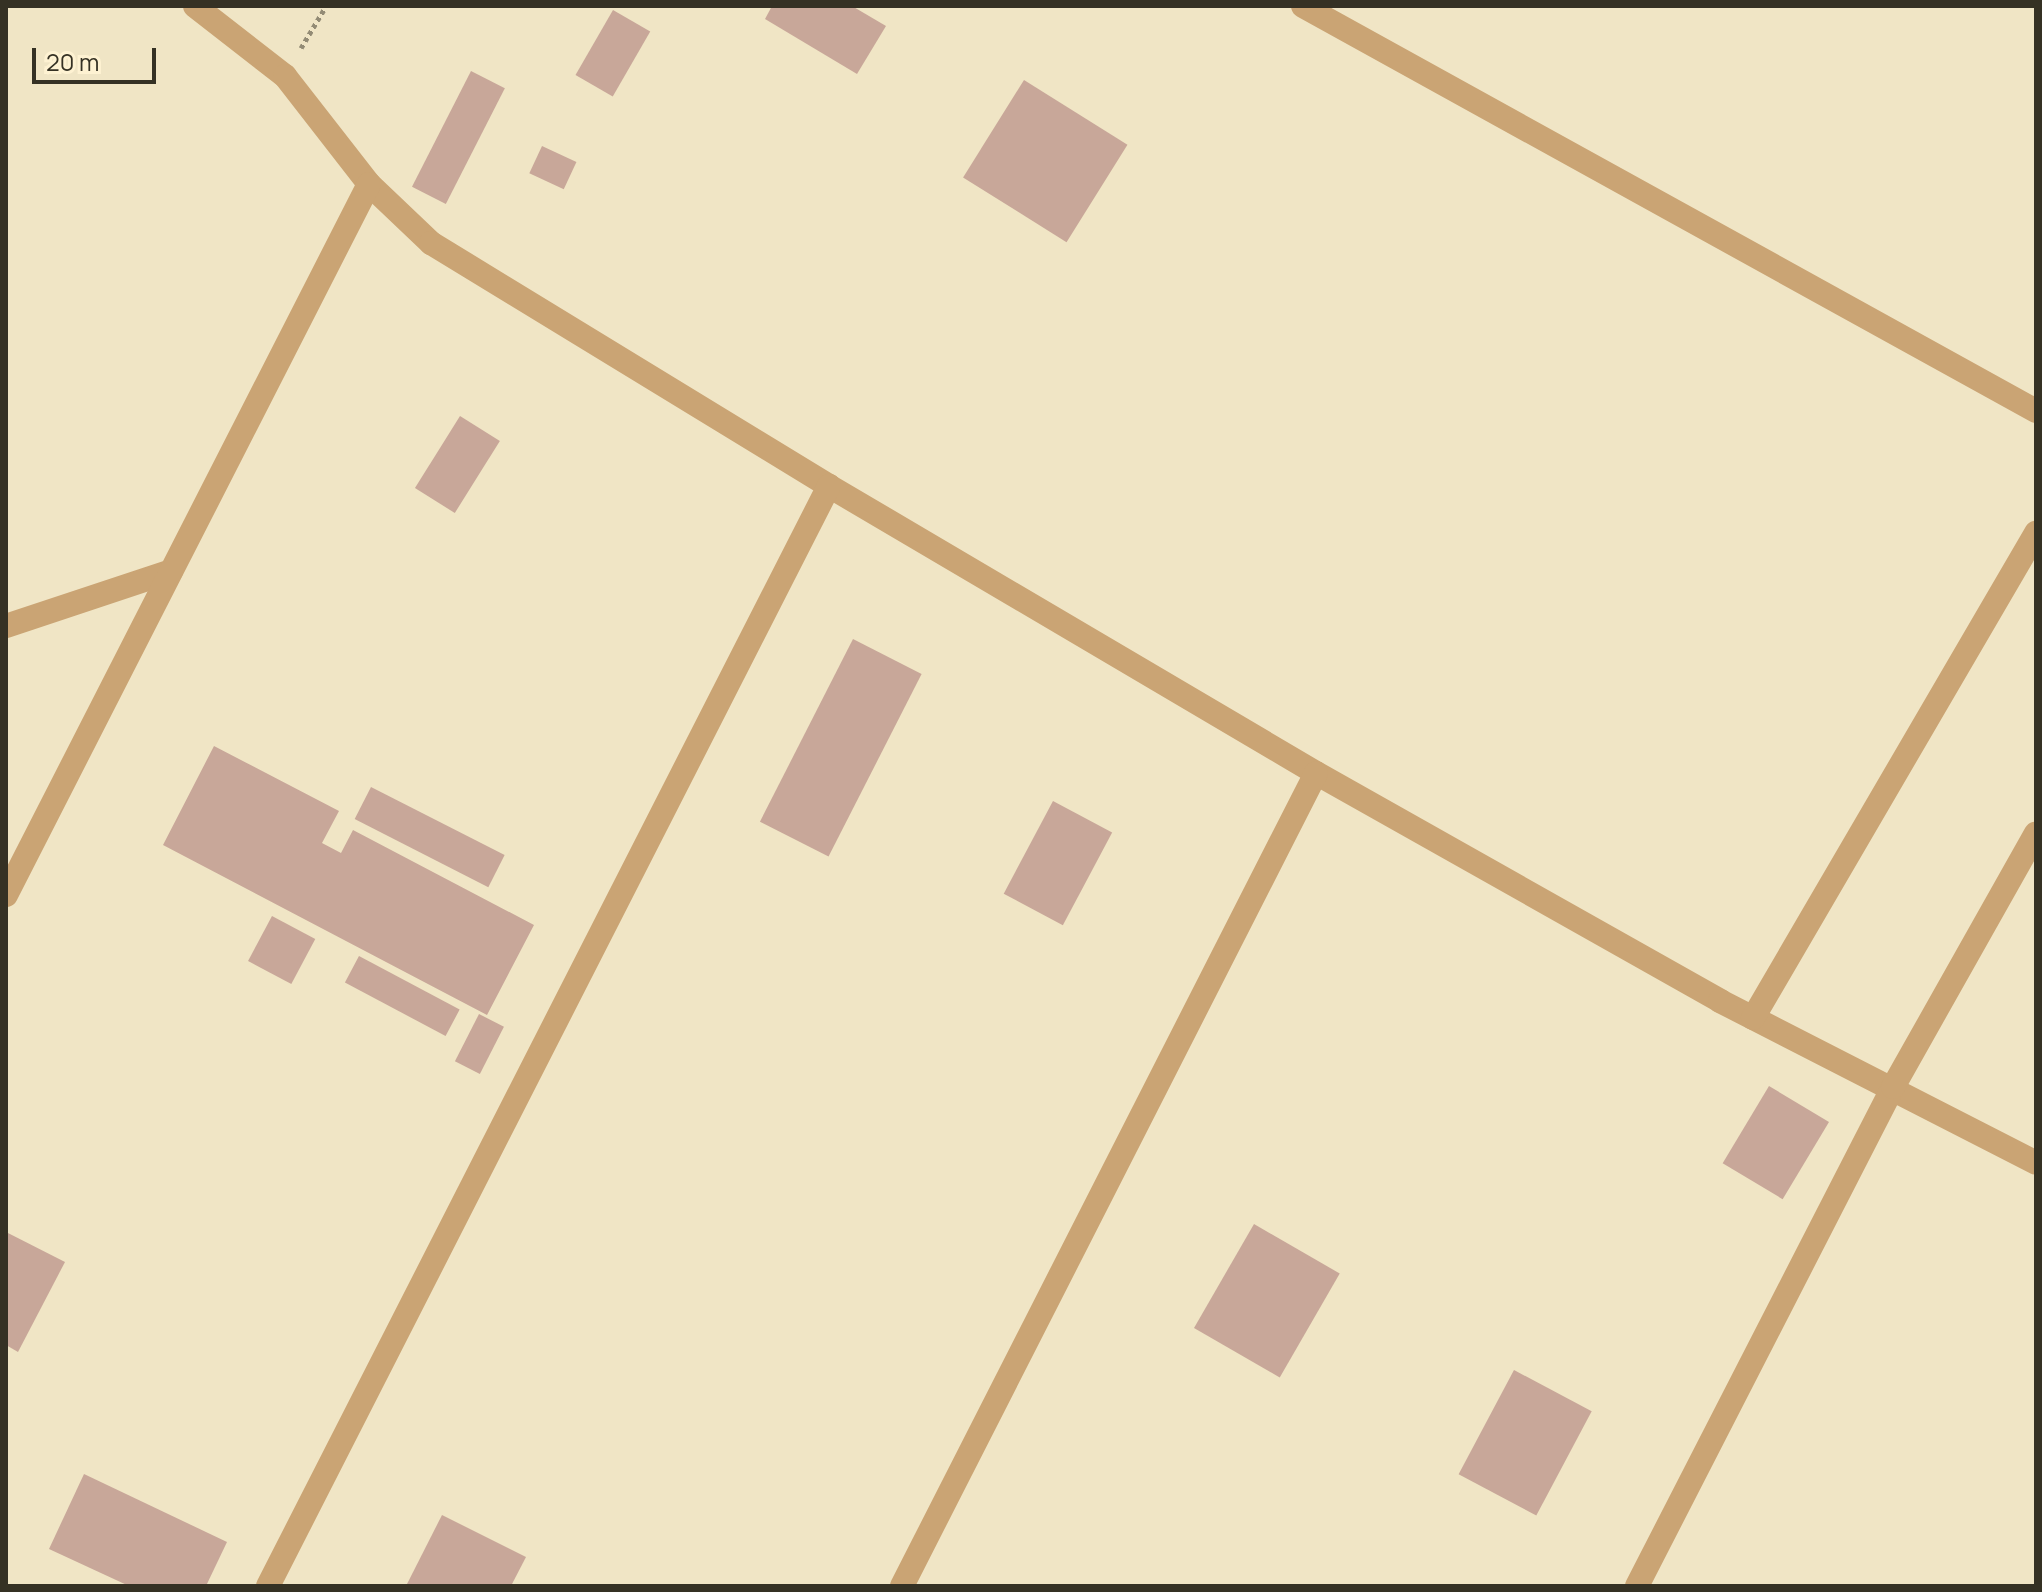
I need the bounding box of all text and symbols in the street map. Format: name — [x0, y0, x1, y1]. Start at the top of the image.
scale bar — [36, 32, 160, 82]
text: 20 m — [46, 45, 99, 78]

